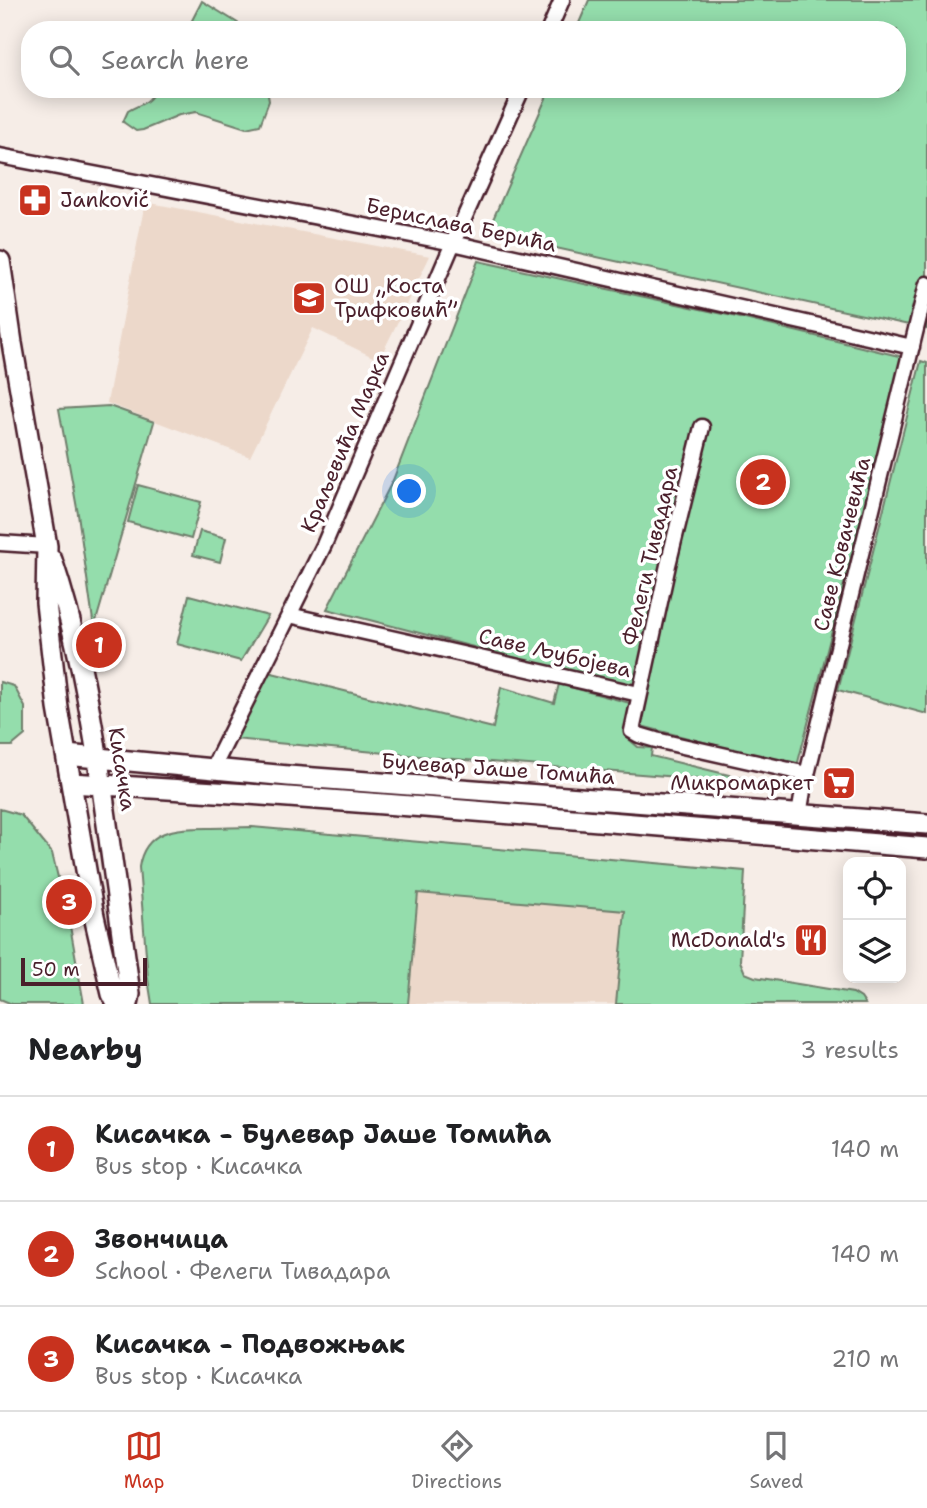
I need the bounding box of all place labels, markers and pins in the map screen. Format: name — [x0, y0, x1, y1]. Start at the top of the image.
pharmacy icon: Janković — [16, 181, 54, 219]
place label: Janković — [60, 186, 149, 214]
place label: ОШ „Коста Трифковић” — [334, 272, 458, 324]
school or university icon: ОШ „Коста Трифковић” — [290, 279, 328, 317]
pin: 2 — [740, 456, 786, 508]
pin: 1 — [76, 619, 122, 671]
supermarket icon: Микромаркет — [820, 764, 858, 802]
place label: Микромаркет — [670, 769, 814, 797]
pin: 3 — [46, 876, 92, 928]
restaurant icon: McDonald's — [792, 921, 830, 959]
place label: McDonald's — [671, 926, 786, 954]

